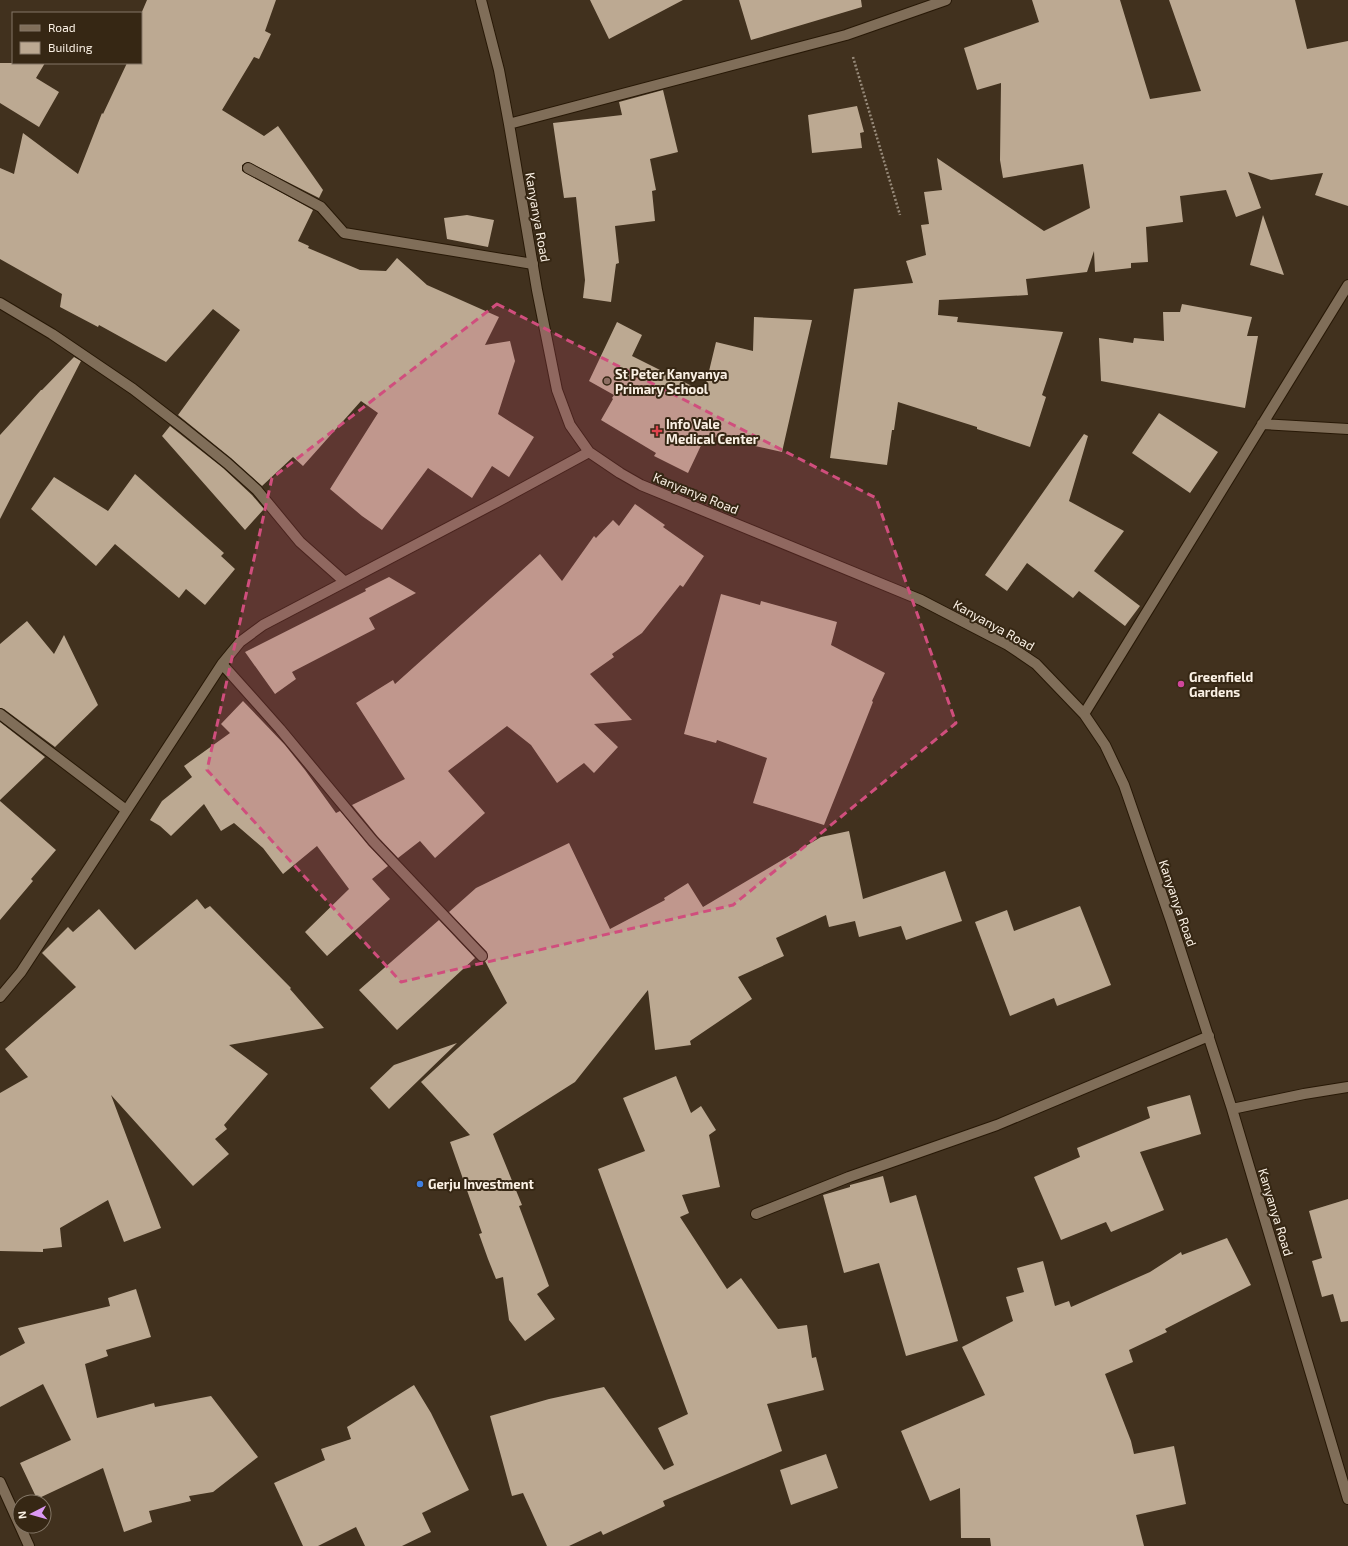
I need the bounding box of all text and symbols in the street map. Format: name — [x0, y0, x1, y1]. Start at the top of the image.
legend — [12, 12, 142, 64]
text: Road — [48, 20, 76, 34]
text: Building — [48, 40, 93, 54]
street label: Kanyanya Road — [522, 171, 554, 263]
place label: St Peter Kanyanya Primary School — [615, 366, 727, 397]
marker: St Peter Kanyanya Primary School — [602, 376, 612, 386]
place label: Info Vale Medical Center — [666, 416, 759, 447]
marker: Info Vale Medical Center — [651, 425, 663, 437]
street label: Kanyanya Road — [651, 469, 741, 517]
street label: Kanyanya Road — [950, 596, 1038, 654]
place label: Greenfield Gardens — [1189, 669, 1253, 700]
marker: Greenfield Gardens — [1176, 679, 1186, 689]
street label: Kanyanya Road — [1156, 858, 1200, 948]
street label: Kanyanya Road — [1255, 1166, 1297, 1258]
place label: Gerju Investment — [428, 1176, 534, 1192]
marker: Gerju Investment — [415, 1179, 425, 1189]
north arrow — [12, 1494, 52, 1534]
text: N — [15, 1510, 28, 1520]

